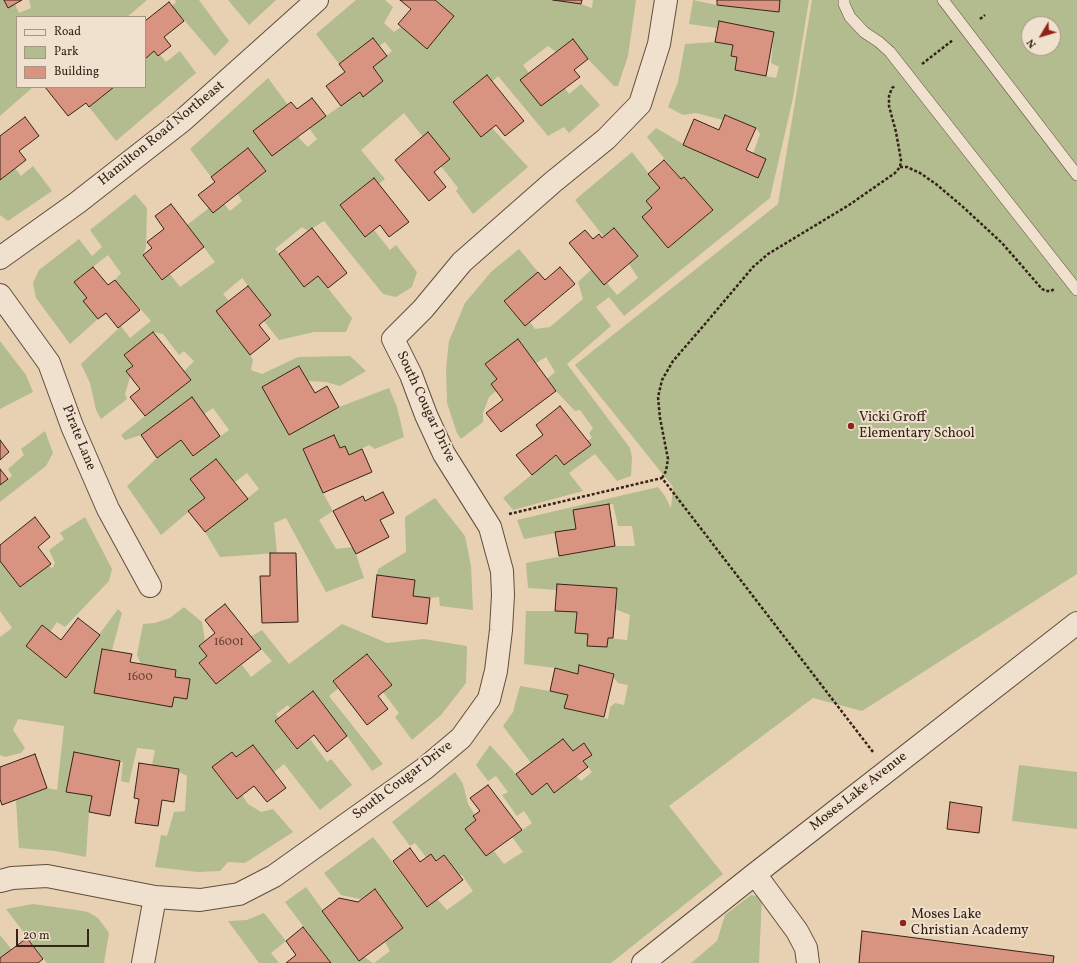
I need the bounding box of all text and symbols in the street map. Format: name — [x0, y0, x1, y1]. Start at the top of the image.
legend — [16, 16, 146, 88]
north arrow — [1021, 16, 1061, 56]
text: Road — [54, 24, 81, 40]
text: N — [1024, 35, 1040, 51]
text: Park — [54, 44, 79, 60]
text: Building — [54, 64, 99, 80]
street label: Hamilton Road Northeast — [95, 78, 229, 190]
street label: South Cougar Drive — [392, 349, 458, 465]
street label: Pirate Lane — [57, 403, 99, 473]
place label: Vicki Groff Elementary School — [859, 410, 975, 442]
marker: Vicki Groff Elementary School — [846, 421, 856, 431]
house number: 16001 — [214, 636, 244, 650]
house number: 1600 — [127, 671, 153, 685]
street label: South Cougar Drive — [350, 738, 456, 824]
street label: Moses Lake Avenue — [807, 749, 911, 835]
place label: Moses Lake Christian Academy — [911, 907, 1029, 940]
marker: Moses Lake Christian Academy — [898, 918, 908, 928]
scale bar — [18, 921, 91, 947]
text: 20 m — [23, 928, 50, 944]

